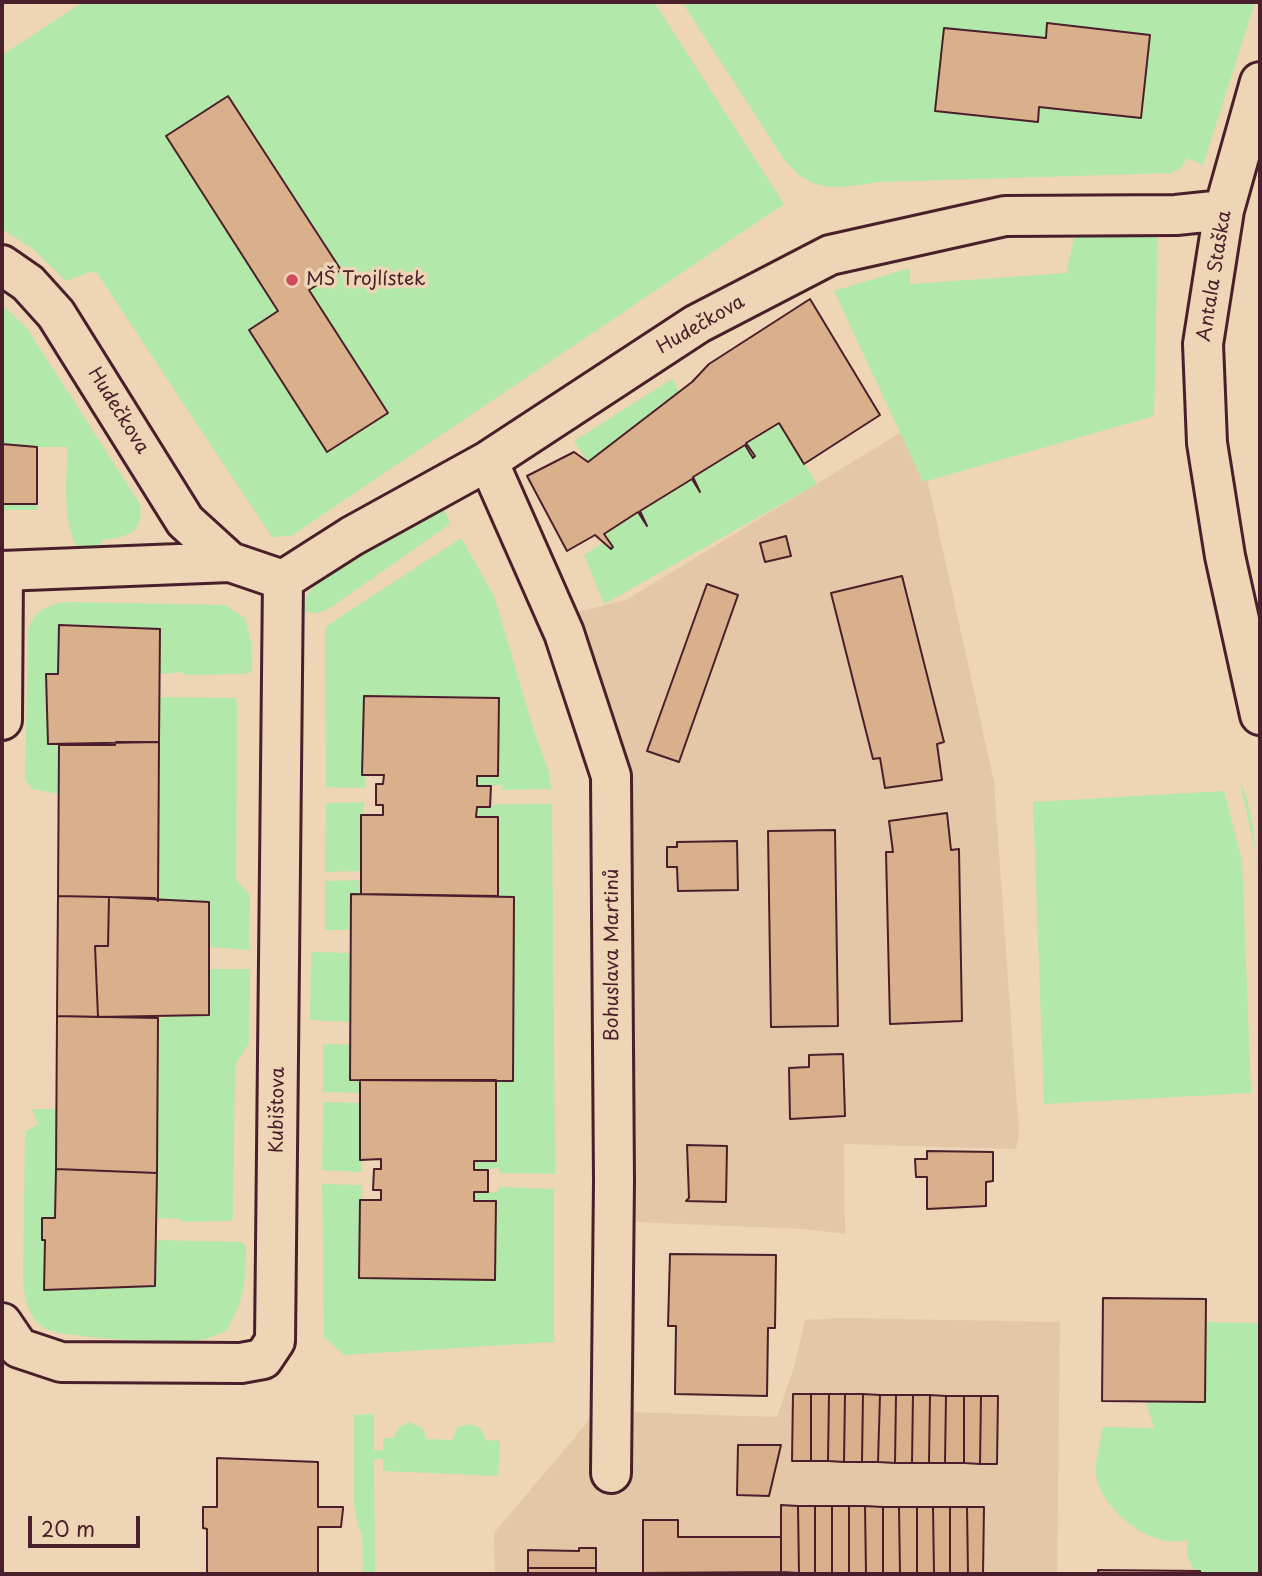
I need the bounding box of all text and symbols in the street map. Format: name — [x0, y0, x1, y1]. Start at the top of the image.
street label: Antala Staška — [1193, 209, 1237, 343]
place label: MŠ Trojlístek — [306, 269, 426, 291]
marker: MŠ Trojlístek — [284, 272, 300, 288]
street label: Hudečkova — [653, 291, 749, 359]
street label: Hudečkova — [82, 364, 154, 458]
street label: Bohuslava Martinů — [602, 869, 624, 1041]
street label: Kubištova — [266, 1067, 290, 1153]
scale bar — [32, 1502, 144, 1546]
text: 20 m — [41, 1512, 95, 1544]

